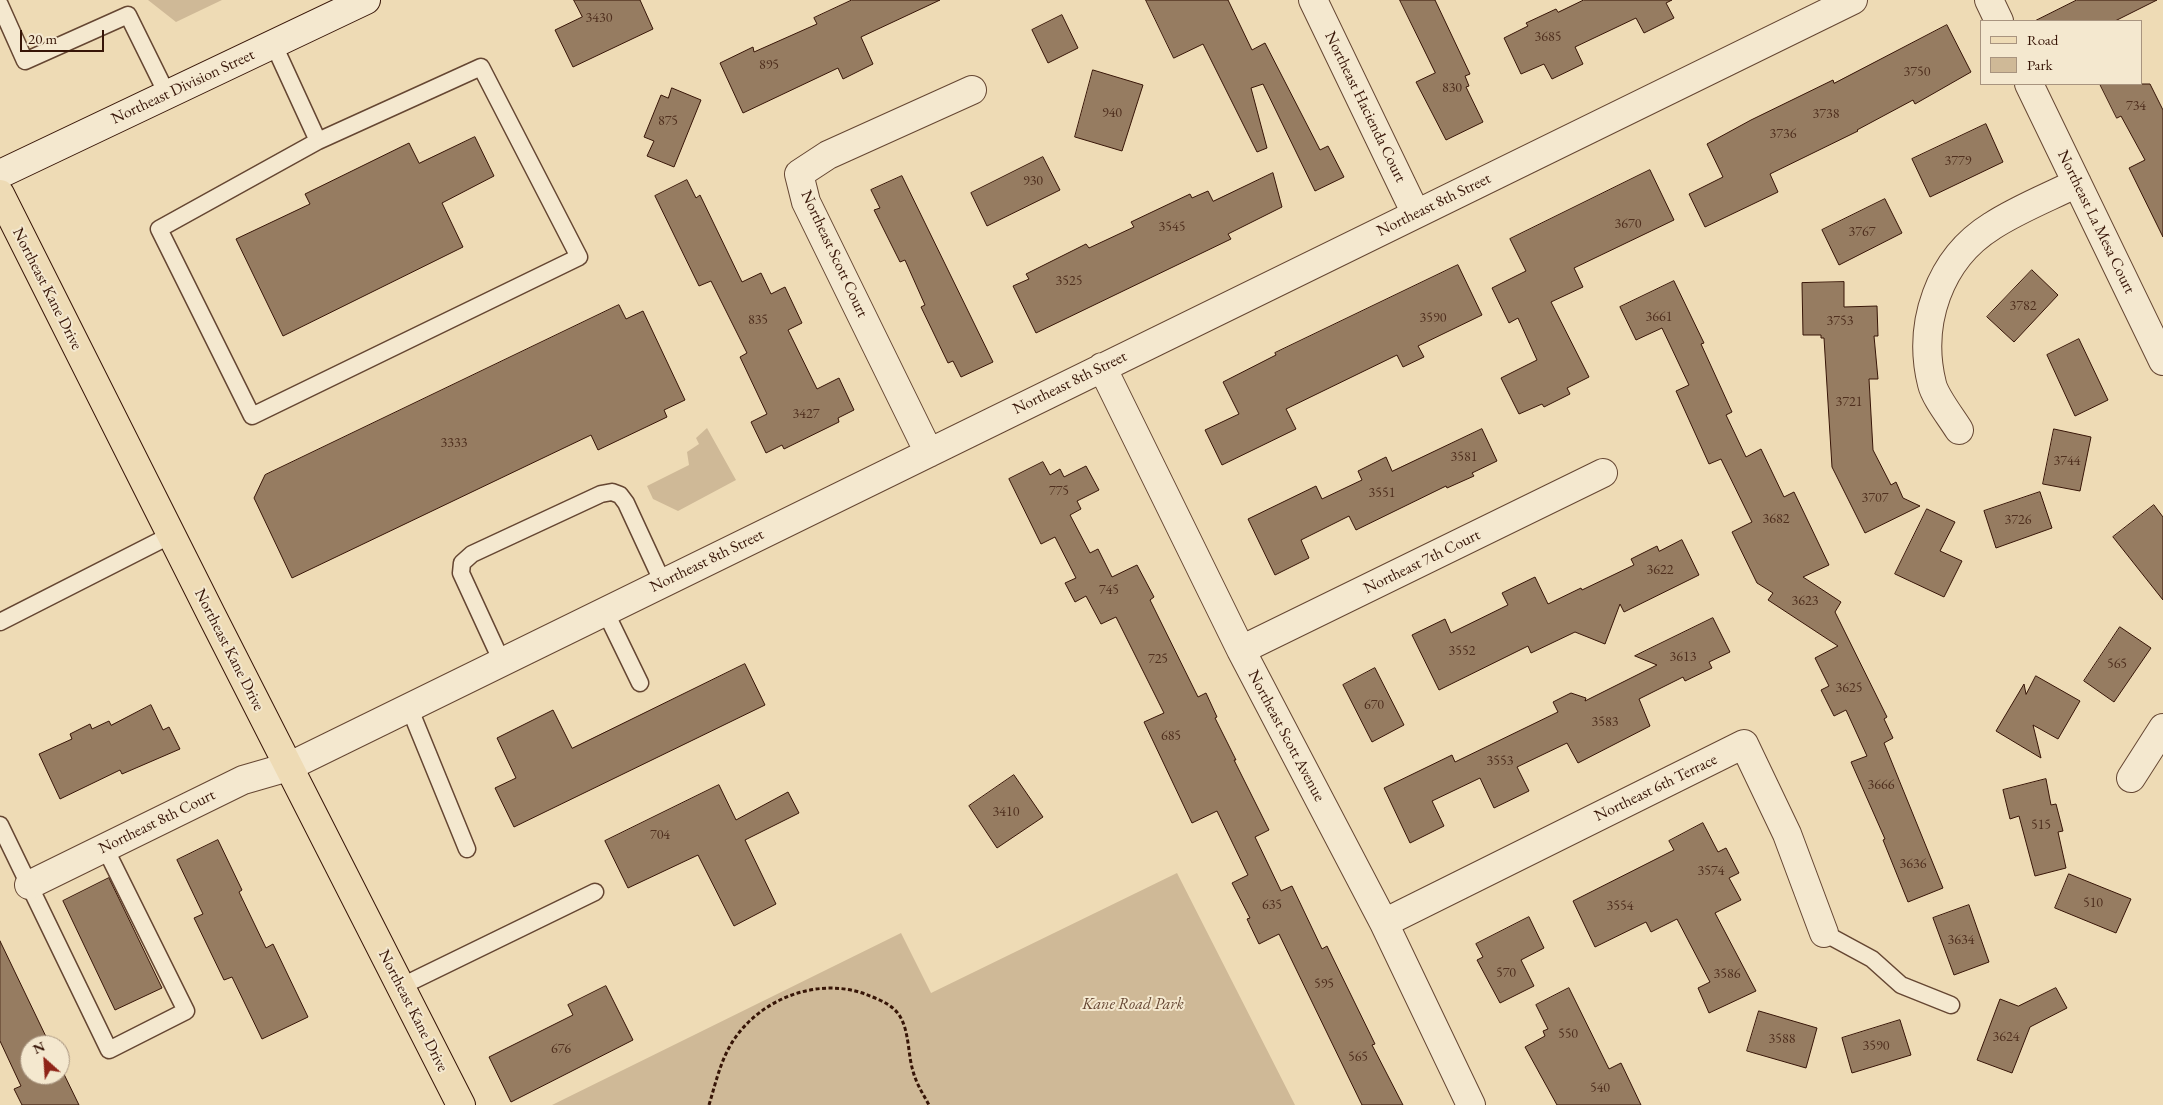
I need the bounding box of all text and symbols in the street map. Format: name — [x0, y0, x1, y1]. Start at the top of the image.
house number: 3430 — [586, 10, 612, 26]
scale bar — [22, 20, 106, 52]
legend — [1980, 20, 2143, 85]
street label: Northeast Hacienda Court — [1320, 28, 1410, 186]
text: 20 m — [28, 29, 57, 48]
house number: 3685 — [1535, 29, 1561, 45]
text: Road — [2027, 30, 2058, 49]
street label: Northeast Division Street — [108, 45, 258, 129]
text: Park — [2027, 55, 2053, 74]
house number: 895 — [759, 57, 779, 73]
house number: 3750 — [1904, 64, 1930, 80]
house number: 830 — [1442, 80, 1462, 96]
house number: 734 — [2126, 98, 2146, 114]
house number: 940 — [1102, 105, 1122, 121]
house number: 3738 — [1813, 106, 1839, 122]
house number: 875 — [658, 113, 678, 129]
house number: 3736 — [1770, 126, 1796, 142]
street label: Northeast La Mesa Court — [2053, 147, 2139, 297]
house number: 3779 — [1945, 153, 1971, 169]
street label: Northeast 8th Street — [1374, 169, 1494, 241]
house number: 930 — [1023, 173, 1043, 189]
street label: Northeast Scott Court — [796, 187, 872, 321]
house number: 3670 — [1615, 216, 1641, 232]
house number: 3545 — [1159, 219, 1185, 235]
house number: 3767 — [1849, 224, 1875, 240]
street label: Northeast Kane Drive — [8, 225, 86, 353]
house number: 3525 — [1056, 273, 1082, 289]
house number: 3782 — [2010, 298, 2036, 314]
house number: 3661 — [1646, 309, 1672, 325]
house number: 3590 — [1420, 310, 1446, 326]
house number: 835 — [748, 312, 768, 328]
house number: 3753 — [1827, 313, 1853, 329]
street label: Northeast 8th Street — [1010, 347, 1130, 419]
house number: 3721 — [1836, 394, 1862, 410]
house number: 3427 — [793, 406, 819, 422]
house number: 3333 — [441, 435, 467, 451]
house number: 3581 — [1451, 449, 1477, 465]
house number: 3744 — [2054, 453, 2080, 469]
house number: 775 — [1049, 483, 1069, 499]
house number: 3551 — [1369, 485, 1395, 501]
house number: 3707 — [1862, 490, 1888, 506]
house number: 3682 — [1763, 511, 1789, 527]
house number: 3726 — [2005, 512, 2031, 528]
street label: Northeast 8th Street — [647, 525, 767, 597]
street label: Northeast 7th Court — [1361, 525, 1483, 599]
house number: 3622 — [1647, 562, 1673, 578]
house number: 745 — [1099, 582, 1119, 598]
street label: Northeast Kane Drive — [190, 586, 268, 714]
house number: 3623 — [1792, 593, 1818, 609]
house number: 3552 — [1449, 643, 1475, 659]
house number: 3613 — [1670, 649, 1696, 665]
house number: 725 — [1148, 651, 1168, 667]
house number: 565 — [2107, 656, 2127, 672]
street label: Northeast Scott Avenue — [1243, 667, 1329, 805]
house number: 3625 — [1836, 680, 1862, 696]
house number: 670 — [1364, 697, 1384, 713]
house number: 3583 — [1592, 714, 1618, 730]
house number: 685 — [1161, 728, 1181, 744]
street label: Northeast 6th Terrace — [1592, 750, 1720, 826]
house number: 3553 — [1487, 753, 1513, 769]
house number: 3666 — [1868, 777, 1894, 793]
street label: Northeast 8th Court — [96, 785, 218, 859]
house number: 3410 — [993, 804, 1019, 820]
house number: 515 — [2031, 817, 2051, 833]
house number: 704 — [650, 827, 670, 843]
house number: 3636 — [1900, 856, 1926, 872]
house number: 3574 — [1698, 863, 1724, 879]
house number: 510 — [2083, 895, 2103, 911]
house number: 635 — [1262, 897, 1282, 913]
house number: 3554 — [1607, 898, 1633, 914]
house number: 3634 — [1948, 932, 1974, 948]
street label: Northeast Kane Drive — [374, 947, 452, 1075]
house number: 570 — [1496, 965, 1516, 981]
house number: 3586 — [1714, 966, 1740, 982]
house number: 595 — [1314, 976, 1334, 992]
park label: Kane Road Park — [1082, 995, 1184, 1015]
house number: 550 — [1558, 1026, 1578, 1042]
house number: 3624 — [1993, 1029, 2019, 1045]
house number: 3588 — [1769, 1031, 1795, 1047]
north arrow — [20, 1035, 70, 1085]
text: N — [30, 1037, 48, 1058]
house number: 3590 — [1863, 1038, 1889, 1054]
house number: 676 — [551, 1041, 571, 1057]
house number: 565 — [1348, 1049, 1368, 1065]
house number: 540 — [1590, 1080, 1610, 1096]

